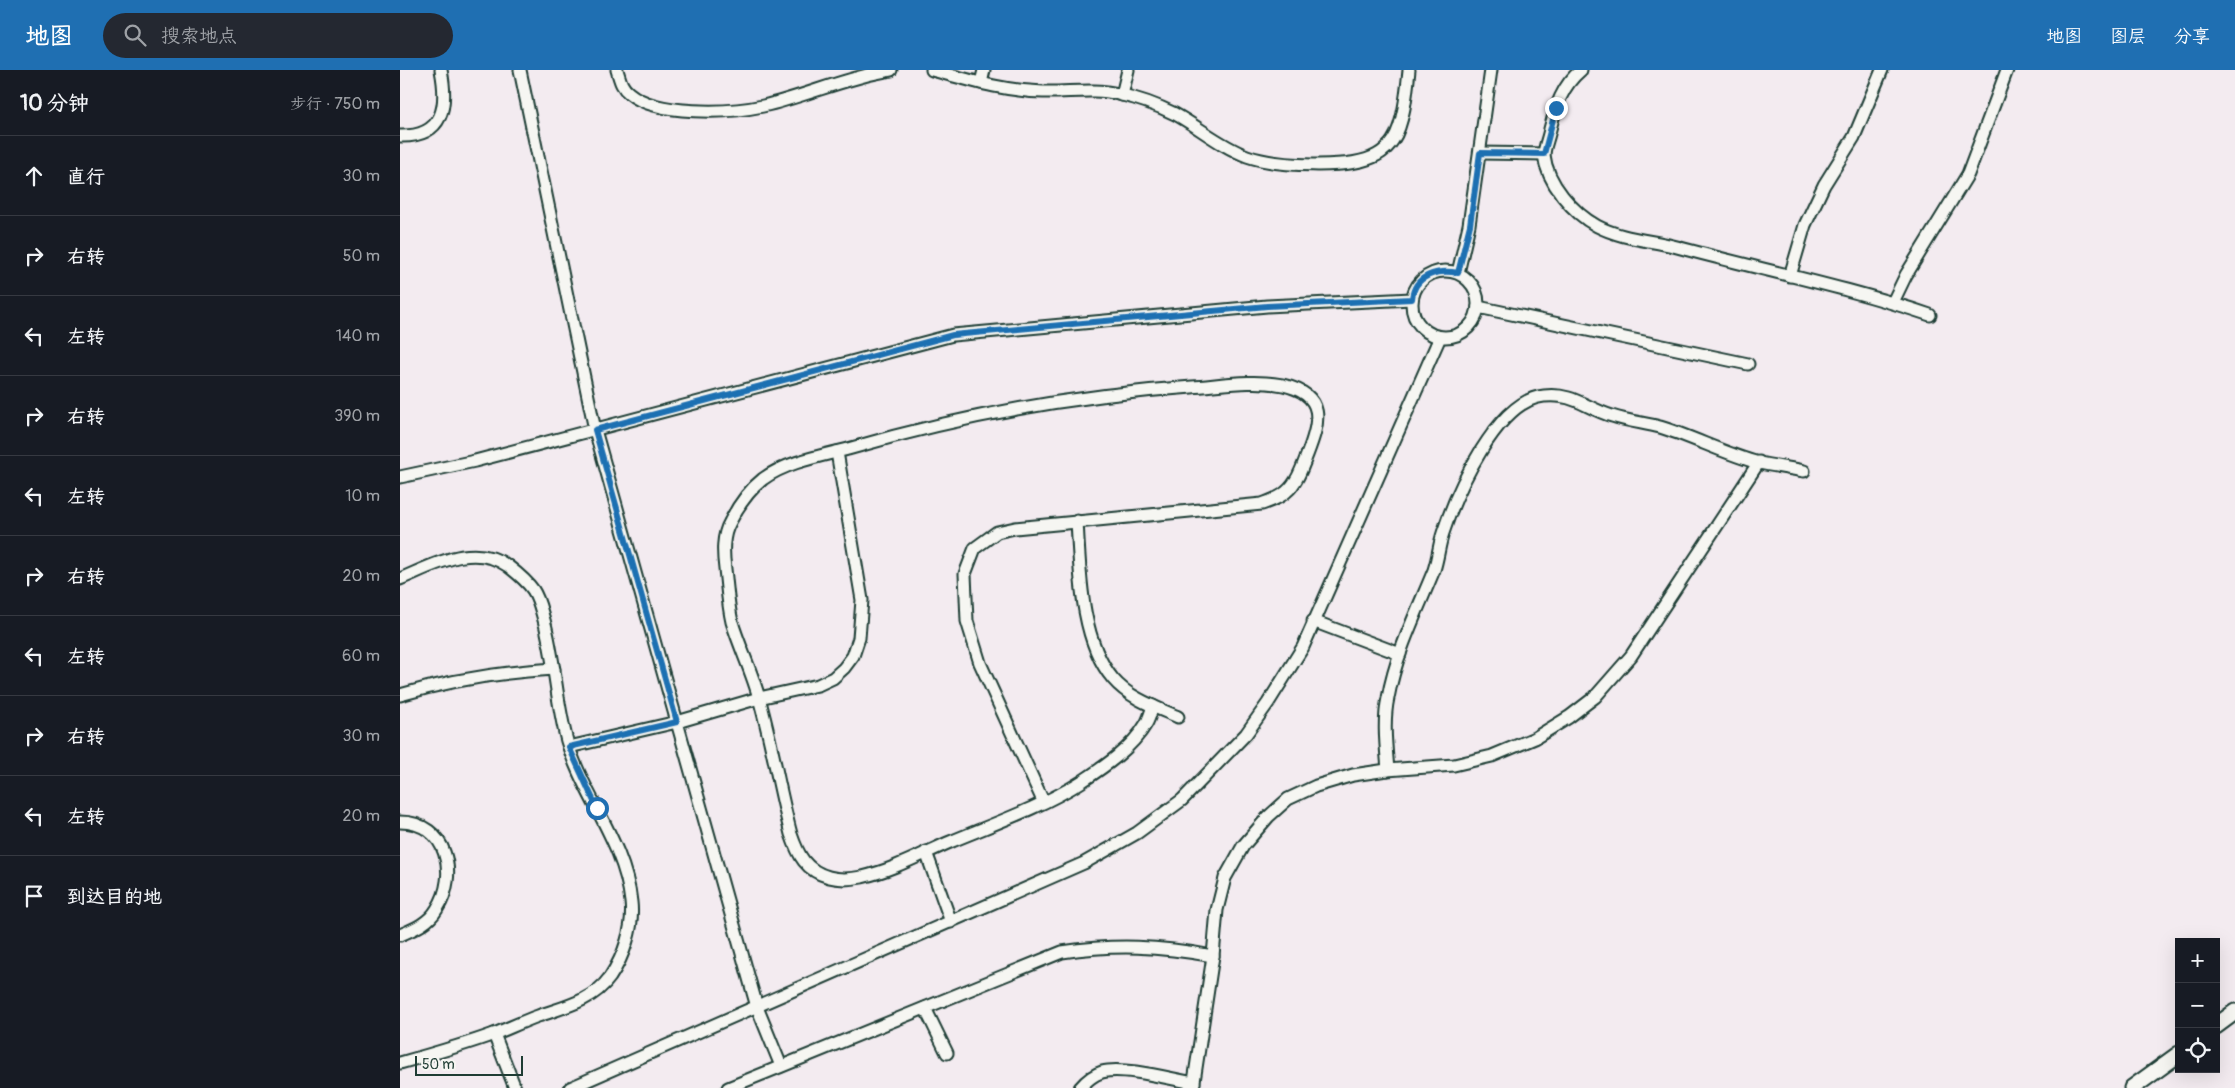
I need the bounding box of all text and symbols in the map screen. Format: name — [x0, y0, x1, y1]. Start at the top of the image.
search box — [103, 13, 453, 58]
icon: search — [121, 21, 149, 49]
text: 地图 — [25, 22, 73, 51]
text: 搜索地点 — [161, 24, 237, 48]
text: 地图 — [2046, 25, 2082, 48]
text: 图层 — [2110, 25, 2146, 48]
text: 分享 — [2174, 25, 2210, 48]
text: 10 分钟 — [20, 90, 89, 117]
text: 步行 · 750 m — [290, 94, 380, 114]
route end — [1545, 97, 1568, 120]
icon: ahead — [20, 162, 48, 190]
text: 直行 — [67, 165, 105, 189]
text: 30 m — [342, 166, 380, 186]
icon: right — [20, 242, 48, 270]
text: 右转 — [67, 245, 105, 269]
text: 50 m — [343, 246, 380, 266]
icon: left — [20, 322, 48, 350]
text: 左转 — [67, 325, 105, 349]
text: 140 m — [336, 326, 380, 346]
icon: right — [20, 402, 48, 430]
text: 右转 — [67, 405, 105, 429]
text: 390 m — [334, 406, 380, 426]
icon: left — [20, 482, 48, 510]
text: 左转 — [67, 485, 105, 509]
text: 10 m — [345, 486, 380, 506]
icon: right — [20, 562, 48, 590]
text: 右转 — [67, 565, 105, 589]
text: 20 m — [342, 566, 380, 586]
icon: left — [20, 642, 48, 670]
text: 左转 — [67, 645, 105, 669]
text: 60 m — [342, 646, 380, 666]
icon: right — [20, 722, 48, 750]
text: 右转 — [67, 725, 105, 749]
text: 30 m — [342, 726, 380, 746]
route start — [586, 797, 609, 820]
icon: left — [20, 802, 48, 830]
text: 左转 — [67, 805, 105, 829]
text: 20 m — [342, 806, 380, 826]
icon: arrive — [20, 882, 48, 910]
text: 到达目的地 — [67, 885, 162, 909]
map controls — [2175, 938, 2220, 1073]
button: + — [2175, 938, 2220, 983]
button: − — [2175, 983, 2220, 1028]
button: locate — [2175, 1028, 2220, 1073]
scale bar — [415, 1053, 522, 1076]
text: 50 m — [422, 1056, 455, 1073]

